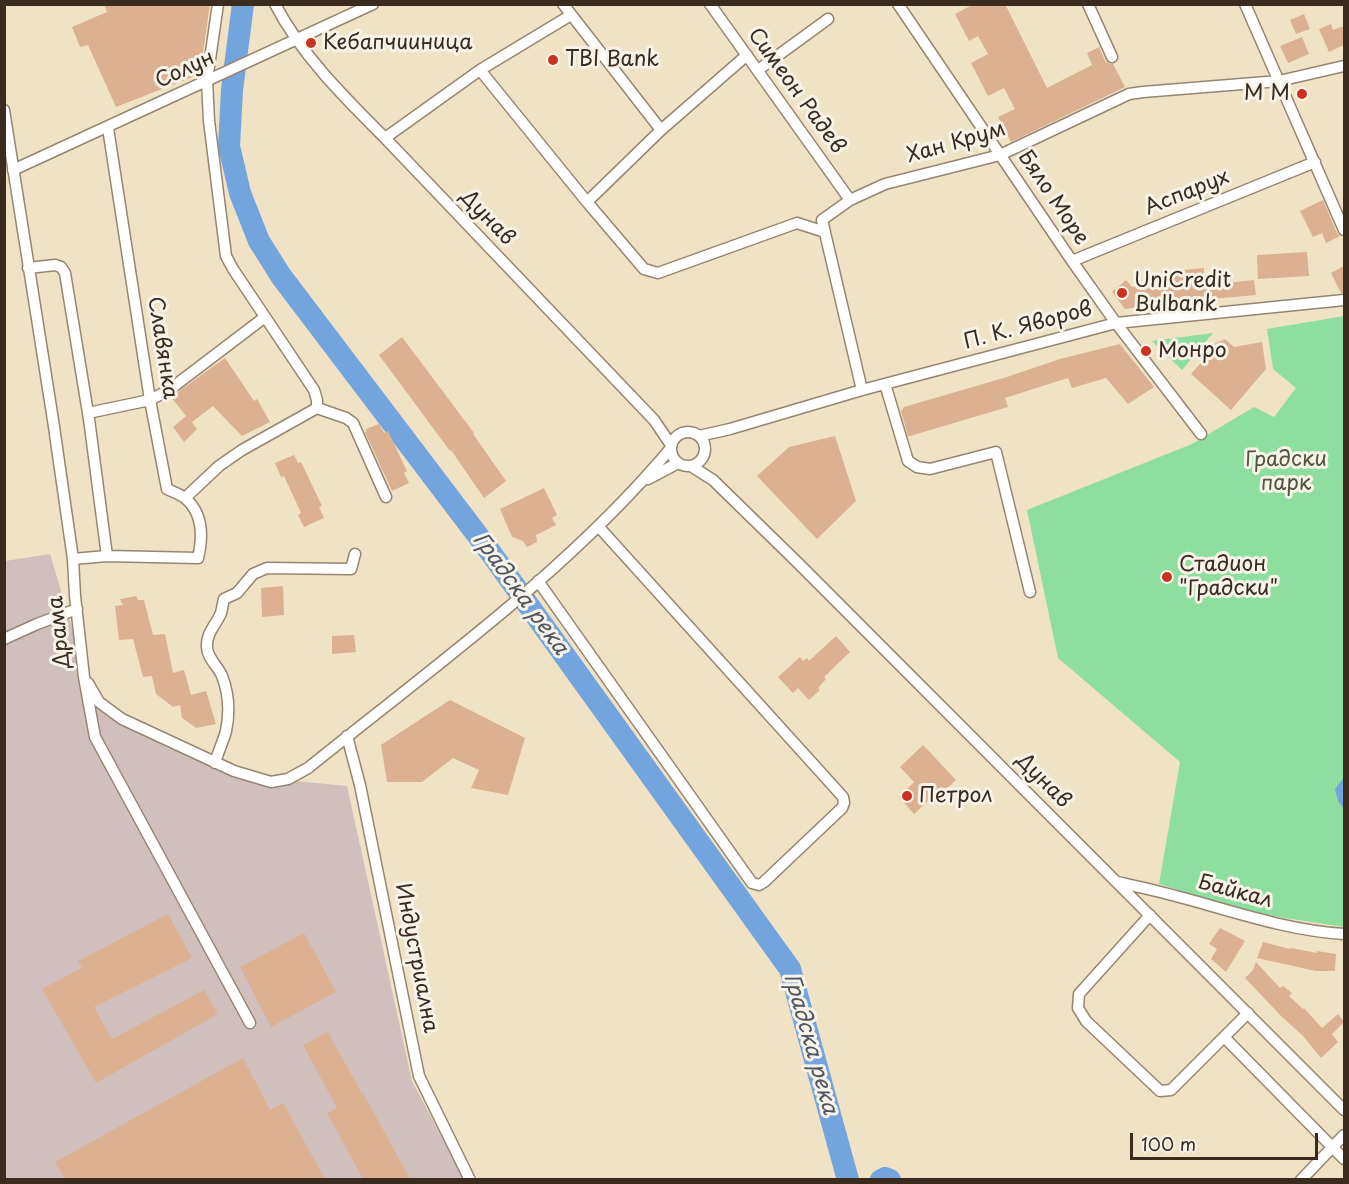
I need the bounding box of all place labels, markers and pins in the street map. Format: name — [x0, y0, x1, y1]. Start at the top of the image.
place label: Кебапчииница — [323, 30, 472, 56]
marker: Кебапчииница — [304, 36, 318, 50]
place label: TBI Bank — [565, 47, 659, 73]
marker: TBI Bank — [546, 53, 560, 67]
place label: M M — [1244, 81, 1290, 107]
marker: M M — [1295, 87, 1309, 101]
place label: UniCredit Bulbank — [1134, 268, 1231, 318]
marker: UniCredit Bulbank — [1115, 286, 1129, 300]
place label: Монро — [1158, 338, 1227, 364]
marker: Монро — [1139, 344, 1153, 358]
place label: Стадион "Градски" — [1179, 552, 1278, 602]
marker: Стадион "Градски" — [1160, 570, 1174, 584]
place label: Петрол — [919, 783, 992, 809]
marker: Петрол — [900, 789, 914, 803]

